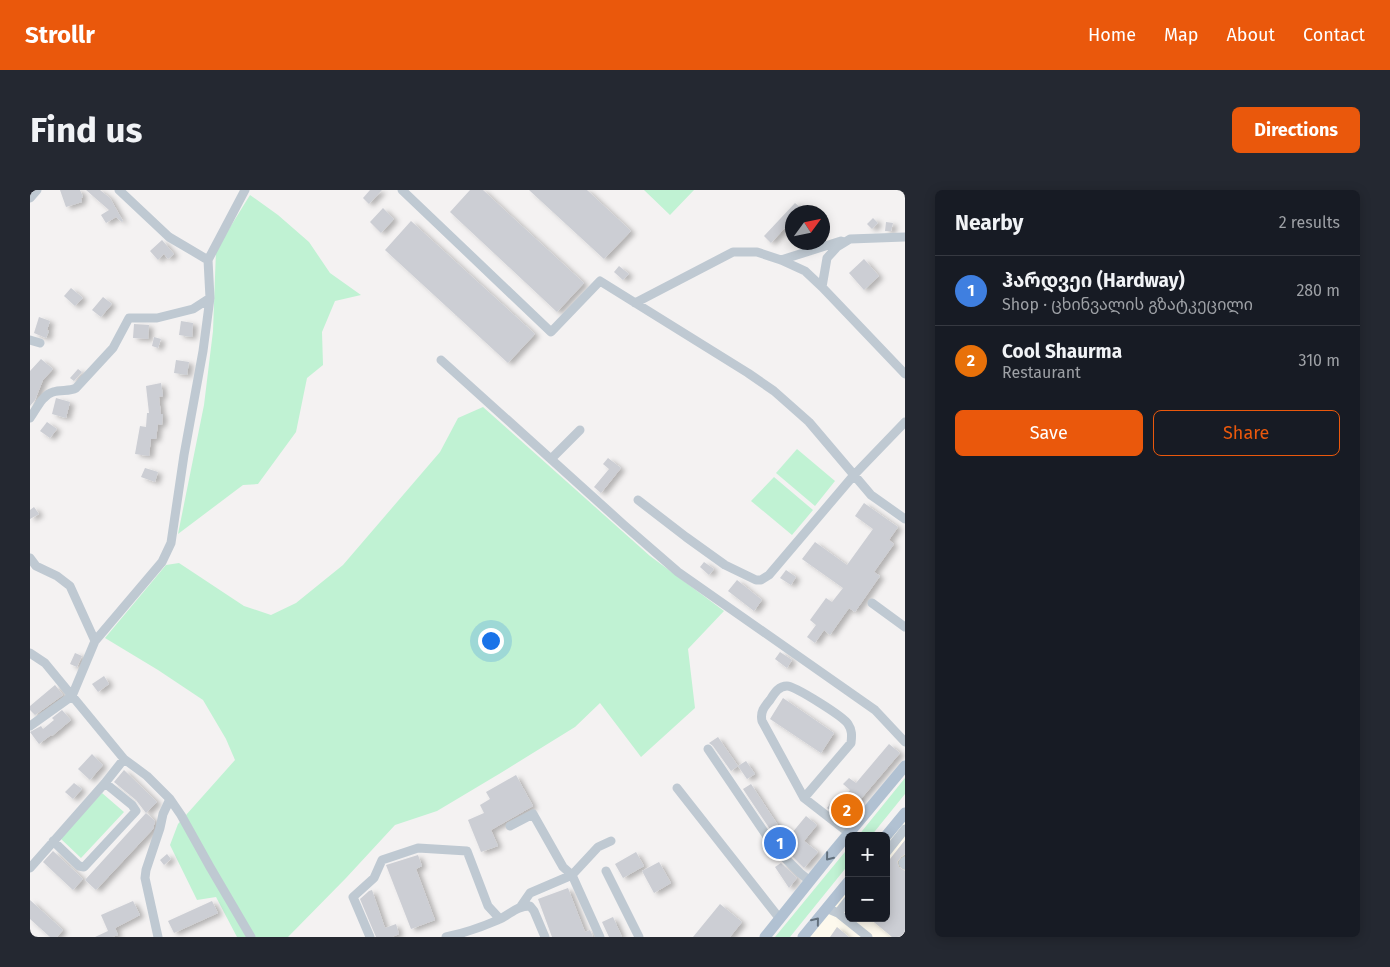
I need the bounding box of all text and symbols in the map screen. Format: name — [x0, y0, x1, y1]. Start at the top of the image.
text: Strollr — [25, 21, 95, 49]
text: Home — [1088, 24, 1136, 46]
text: Map — [1164, 24, 1198, 46]
text: About — [1226, 24, 1275, 46]
text: Contact — [1303, 24, 1365, 46]
button: Directions — [1232, 107, 1360, 153]
text: Find us — [30, 109, 142, 151]
north arrow — [785, 205, 830, 250]
text: Nearby — [955, 210, 1023, 236]
text: 2 results — [1279, 213, 1340, 232]
text: ჰარდვეი (Hardway) — [1002, 269, 1185, 292]
text: 1 — [967, 281, 975, 300]
text: 280 m — [1296, 281, 1340, 300]
text: Shop · ცხინვალის გზატკეცილი — [1002, 295, 1253, 314]
text: Cool Shaurma — [1002, 340, 1122, 363]
text: 2 — [967, 351, 975, 370]
text: 310 m — [1299, 351, 1340, 370]
text: Restaurant — [1002, 363, 1081, 382]
button: Save — [955, 410, 1143, 456]
button: Share — [1153, 410, 1340, 456]
your location — [478, 628, 504, 654]
pin: 2 — [831, 791, 863, 829]
pin: 1 — [764, 824, 796, 862]
map controls — [845, 832, 890, 922]
button: + — [845, 832, 890, 877]
one-way arrow — [825, 852, 834, 861]
button: − — [845, 877, 890, 922]
one-way arrow — [810, 918, 819, 927]

